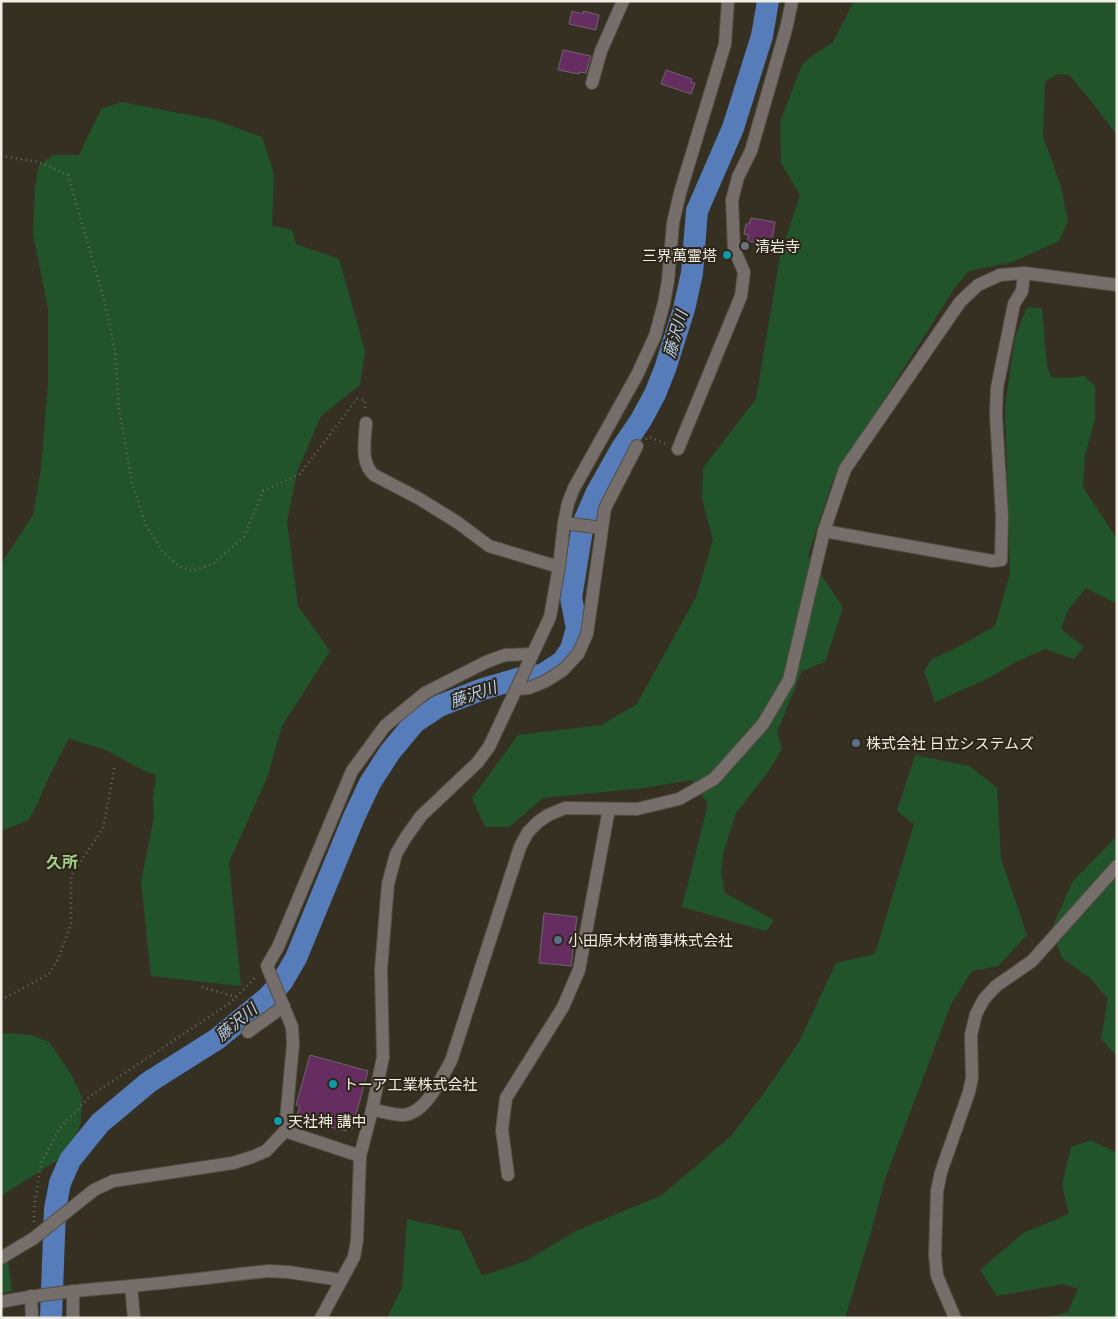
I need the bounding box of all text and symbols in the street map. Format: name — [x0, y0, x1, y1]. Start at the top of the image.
place label: 清岩寺 — [755, 237, 800, 256]
marker: 清岩寺 — [739, 240, 751, 252]
place label: 三界萬霊塔 — [642, 246, 717, 265]
marker: 三界萬霊塔 — [721, 249, 733, 261]
water label: 藤沢川 — [659, 306, 692, 360]
water label: 藤沢川 — [447, 676, 501, 711]
place label: 株式会社 日立システムズ — [866, 734, 1034, 753]
marker: 株式会社 日立システムズ — [850, 737, 862, 749]
district label: 久所 — [46, 852, 78, 872]
place label: 小田原木材商事株式会社 — [568, 931, 733, 950]
marker: 小田原木材商事株式会社 — [552, 934, 564, 946]
water label: 藤沢川 — [211, 998, 262, 1045]
place label: トーア工業株式会社 — [343, 1075, 477, 1094]
marker: トーア工業株式会社 — [327, 1078, 339, 1090]
place label: 天社神 講中 — [288, 1112, 367, 1131]
marker: 天社神 講中 — [272, 1115, 284, 1127]

